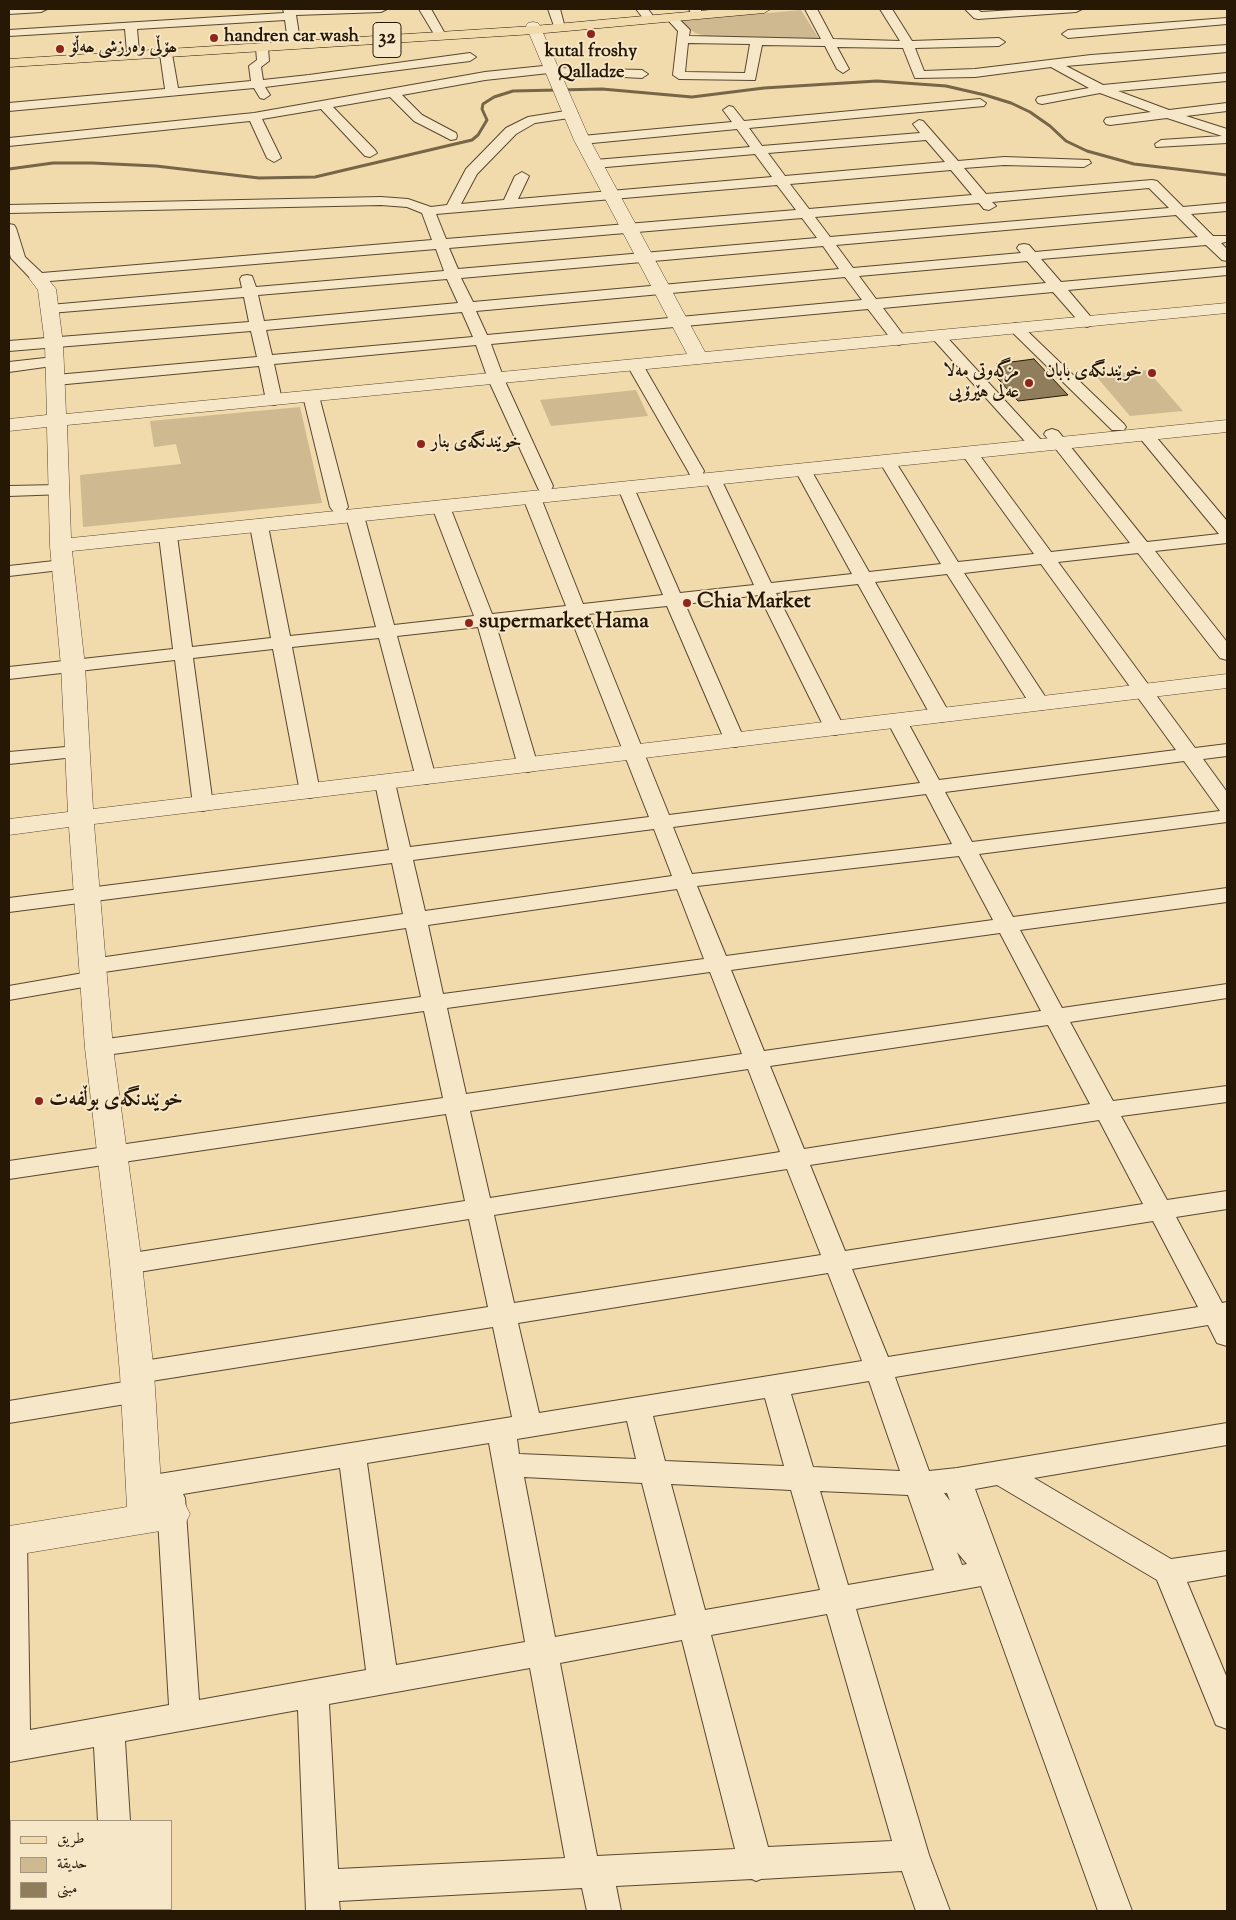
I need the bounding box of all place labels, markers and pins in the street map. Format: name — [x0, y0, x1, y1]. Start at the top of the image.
place label: handren car wash — [224, 27, 359, 49]
marker: kutal froshy Qalladze — [585, 28, 597, 40]
marker: handren car wash — [208, 32, 220, 44]
place label: ھۆڵی وەرزشی ھەڵۆ — [70, 38, 177, 60]
place label: kutal froshy Qalladze — [545, 42, 637, 84]
marker: ھۆڵی وەرزشی ھەڵۆ — [54, 43, 66, 55]
place label: مزگەوتی مەلا عەلی هێرۆیی — [943, 362, 1019, 404]
place label: خوێندنگەی بابان — [1045, 362, 1142, 384]
marker: خوێندنگەی بابان — [1146, 367, 1158, 379]
marker: مزگەوتی مەلا عەلی هێرۆیی — [1023, 377, 1035, 389]
place label: خوێندنگەی بنار — [431, 433, 521, 455]
marker: خوێندنگەی بنار — [415, 438, 427, 450]
place label: Chia Market — [697, 590, 811, 616]
marker: Chia Market — [681, 597, 693, 609]
place label: supermarket Hama — [479, 610, 649, 636]
marker: supermarket Hama — [463, 617, 475, 629]
place label: خوێندنگەی بوڵفەت — [49, 1088, 183, 1114]
marker: خوێندنگەی بوڵفەت — [33, 1095, 45, 1107]

